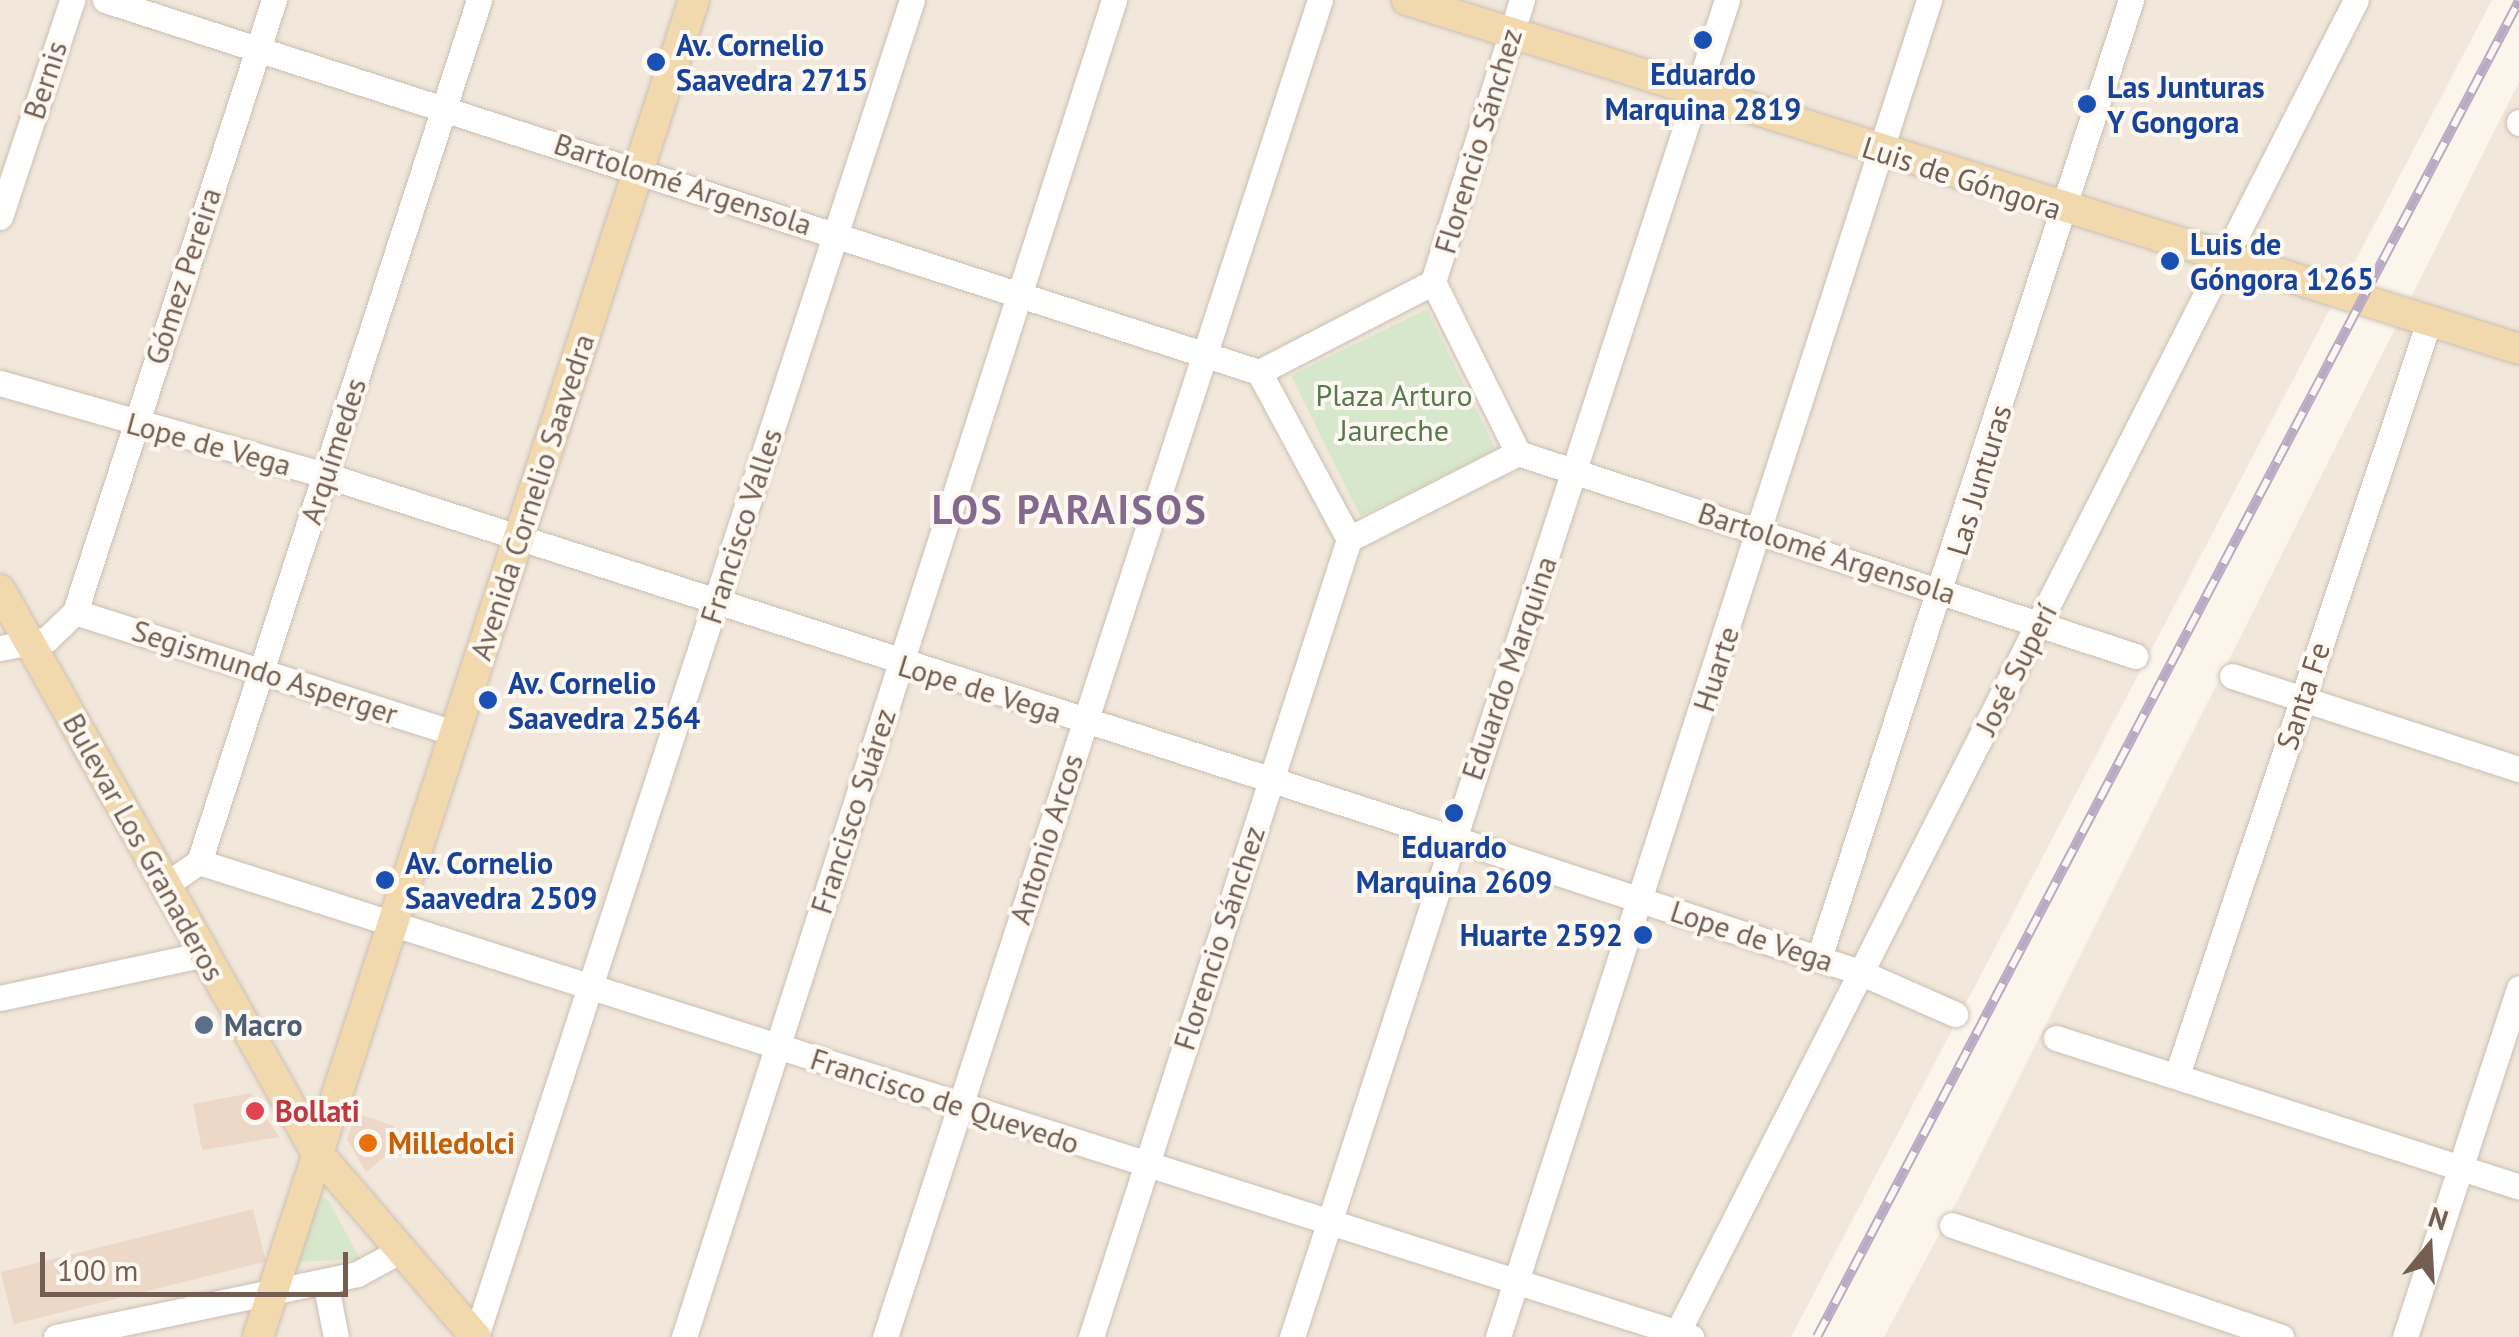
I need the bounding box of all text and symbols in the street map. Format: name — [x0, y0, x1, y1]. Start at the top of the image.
street label: Florencio Sánchez — [1427, 24, 1529, 258]
place label: Av. Cornelio Saavedra 2715 — [676, 27, 868, 98]
marker: Eduardo Marquina 2819 — [1692, 29, 1714, 51]
street label: Bernis — [16, 36, 74, 124]
marker: Av. Cornelio Saavedra 2715 — [645, 51, 667, 73]
place label: Eduardo Marquina 2819 — [1605, 56, 1801, 126]
place label: Las Junturas Y Gongora — [2107, 69, 2265, 140]
marker: Las Junturas Y Gongora — [2076, 93, 2098, 115]
street label: Bartolomé Argensola — [549, 125, 817, 243]
street label: Luis de Góngora — [1858, 129, 2066, 227]
street label: Gómez Pereira — [137, 183, 229, 369]
place label: Luis de Góngora 1265 — [2190, 226, 2374, 296]
marker: Luis de Góngora 1265 — [2159, 250, 2181, 272]
street label: Avenida Cornelio Saavedra — [462, 330, 602, 664]
street label: Arquímedes — [292, 373, 374, 529]
park label: Plaza Arturo Jaureche — [1315, 377, 1473, 448]
street label: Las Junturas — [1939, 400, 2019, 560]
street label: Lope de Vega — [122, 405, 296, 483]
street label: Francisco Valles — [692, 423, 790, 629]
district label: LOS PARAISOS — [932, 485, 1208, 533]
street label: Bartolomé Argensola — [1693, 494, 1961, 612]
street label: Eduardo Marquina — [1454, 551, 1564, 785]
street label: José Superí — [1968, 597, 2064, 741]
street label: Segismundo Asperger — [127, 612, 403, 732]
street label: Huarte — [1685, 622, 1747, 716]
street label: Santa Fe — [2269, 638, 2337, 754]
street label: Lope de Vega — [894, 647, 1066, 731]
place label: Av. Cornelio Saavedra 2564 — [508, 665, 700, 736]
marker: Av. Cornelio Saavedra 2564 — [477, 689, 499, 711]
street label: Francisco Suárez — [803, 704, 903, 918]
street label: Bulevar Los Granaderos — [56, 707, 232, 987]
street label: Antonio Arcos — [1001, 749, 1091, 929]
marker: Eduardo Marquina 2609 — [1443, 802, 1465, 824]
street label: Florencio Sánchez — [1166, 821, 1272, 1055]
place label: Eduardo Marquina 2609 — [1356, 829, 1552, 900]
place label: Av. Cornelio Saavedra 2509 — [405, 845, 597, 916]
marker: Av. Cornelio Saavedra 2509 — [374, 869, 396, 891]
street label: Lope de Vega — [1666, 893, 1838, 979]
place label: Huarte 2592 — [1460, 917, 1623, 953]
marker: Huarte 2592 — [1632, 924, 1654, 946]
place label: Macro — [224, 1007, 303, 1043]
marker: Macro — [193, 1014, 215, 1036]
street label: Francisco de Quevedo — [806, 1041, 1084, 1161]
place label: Bollati — [275, 1093, 360, 1129]
marker: Bollati — [244, 1100, 266, 1122]
place label: Milledolci — [388, 1125, 515, 1161]
marker: Milledolci — [357, 1132, 379, 1154]
north arrow — [2379, 1197, 2479, 1297]
text: N — [2424, 1198, 2453, 1238]
scale bar — [45, 1232, 352, 1294]
text: 100 m — [57, 1250, 138, 1289]

